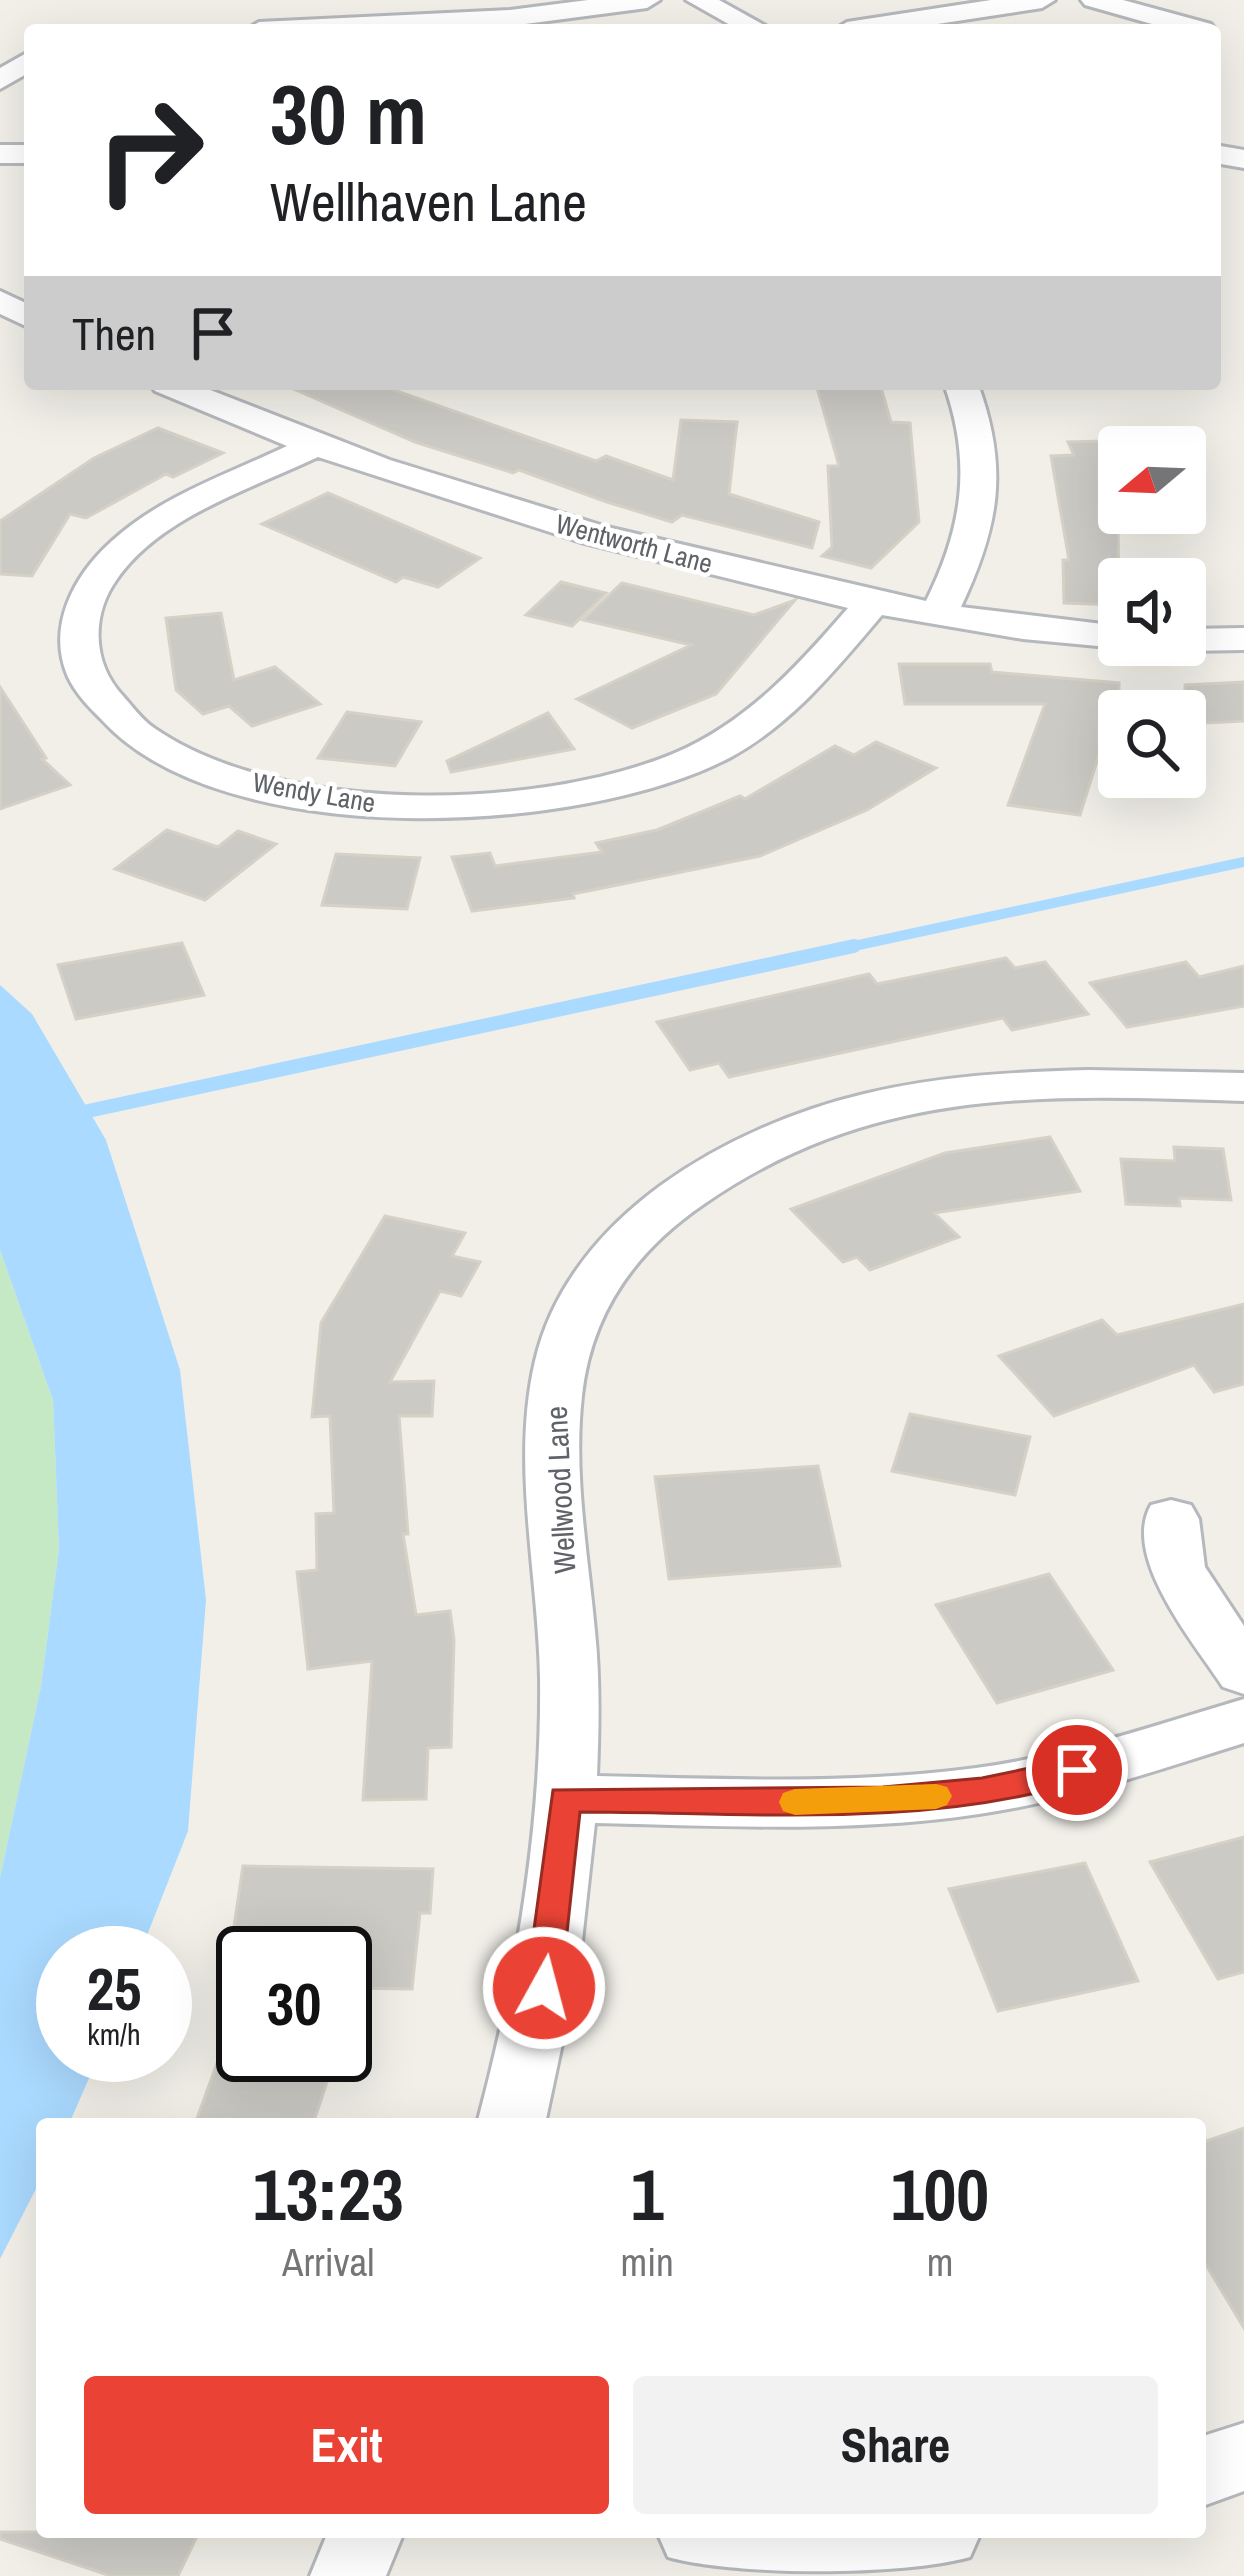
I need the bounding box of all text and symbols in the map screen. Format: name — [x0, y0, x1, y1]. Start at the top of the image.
text: 30 m — [270, 57, 427, 170]
icon: right — [72, 72, 228, 228]
text: Wellhaven Lane — [270, 165, 587, 238]
icon: arrive — [180, 300, 246, 366]
text: Then — [72, 303, 156, 364]
north arrow — [1098, 426, 1206, 534]
map controls — [1098, 426, 1206, 798]
street label: Wentworth Lane — [552, 505, 717, 581]
button: sound — [1098, 558, 1206, 666]
button: search — [1098, 690, 1206, 798]
street label: Wendy Lane — [250, 764, 378, 821]
street label: Wellwood Lane — [536, 1405, 584, 1575]
pin — [1026, 1719, 1128, 1821]
icon: arrive — [1044, 1737, 1110, 1803]
position arrow — [481, 1925, 607, 2051]
speed limit sign: 30 — [216, 1926, 372, 2082]
text: 25 — [87, 1948, 141, 2029]
text: km/h — [87, 2014, 141, 2054]
text: 13:23 — [253, 2145, 404, 2242]
text: 1 — [631, 2145, 664, 2242]
text: 100 — [891, 2145, 989, 2242]
text: Arrival — [282, 2236, 374, 2288]
text: min — [621, 2236, 674, 2288]
text: m — [927, 2236, 953, 2288]
button: Exit — [84, 2376, 609, 2514]
button: Share — [633, 2376, 1158, 2514]

